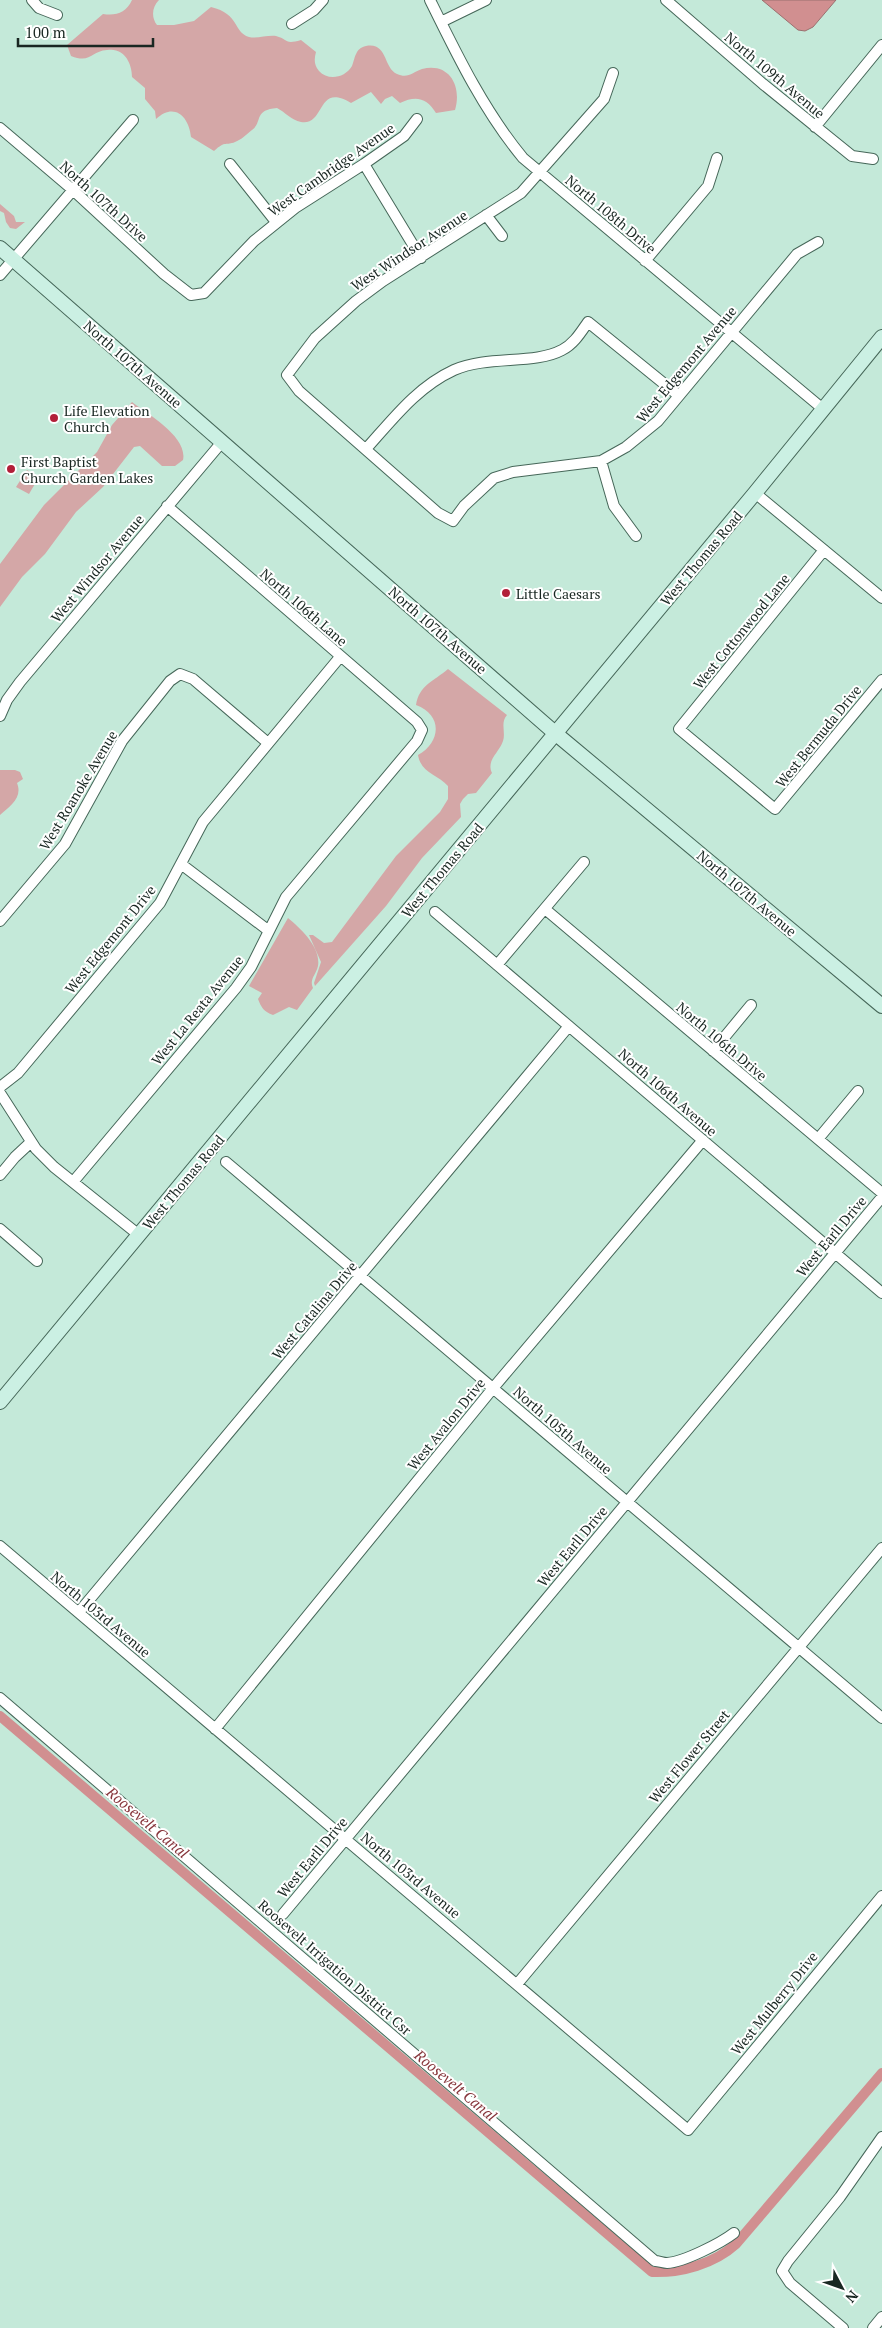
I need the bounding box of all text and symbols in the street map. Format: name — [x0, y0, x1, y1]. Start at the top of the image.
scale bar — [18, 15, 152, 47]
text: 100 m — [25, 22, 66, 42]
street label: North 109th Avenue — [721, 28, 829, 122]
street label: West Cambridge Avenue — [264, 118, 398, 220]
street label: North 107th Drive — [56, 156, 152, 246]
street label: North 108th Drive — [562, 170, 660, 258]
street label: West Windsor Avenue — [347, 205, 471, 295]
street label: West Edgemont Avenue — [632, 302, 740, 426]
street label: North 107th Avenue — [80, 316, 186, 412]
place label: Life Elevation Church — [64, 401, 150, 436]
marker: Life Elevation Church — [48, 412, 60, 424]
place label: First Baptist Church Garden Lakes — [21, 452, 153, 487]
marker: First Baptist Church Garden Lakes — [5, 463, 17, 475]
street label: West Thomas Road — [656, 506, 746, 609]
street label: West Windsor Avenue — [46, 510, 148, 626]
street label: North 106th Lane — [256, 564, 352, 650]
street label: West Cottonwood Lane — [689, 569, 793, 693]
street label: North 107th Avenue — [385, 582, 491, 678]
place label: Little Caesars — [516, 584, 601, 603]
marker: Little Caesars — [500, 587, 512, 599]
street label: West Bermuda Drive — [771, 681, 865, 791]
street label: West Roanoke Avenue — [35, 727, 121, 853]
street label: West Thomas Road — [397, 818, 487, 921]
street label: North 107th Avenue — [693, 846, 801, 940]
street label: West Edgemont Drive — [60, 881, 160, 997]
street label: West La Reata Avenue — [147, 951, 247, 1069]
street label: North 106th Drive — [673, 997, 771, 1085]
street label: North 106th Avenue — [615, 1044, 721, 1140]
street label: West Thomas Road — [138, 1130, 228, 1233]
street label: West Earll Drive — [792, 1192, 870, 1280]
street label: West Catalina Drive — [267, 1257, 361, 1363]
street label: West Avalon Drive — [403, 1374, 489, 1474]
street label: North 105th Avenue — [510, 1382, 616, 1478]
street label: West Earll Drive — [533, 1502, 611, 1590]
street label: North 103rd Avenue — [47, 1567, 155, 1661]
street label: West Flower Street — [644, 1705, 734, 1807]
water label: Roosevelt Canal — [102, 1781, 194, 1863]
street label: West Earll Drive — [273, 1813, 351, 1901]
street label: North 103rd Avenue — [357, 1828, 465, 1922]
street label: Roosevelt Irrigation District Csr — [254, 1895, 416, 2039]
street label: West Mulberry Drive — [726, 1947, 822, 2059]
water label: Roosevelt Canal — [410, 2044, 502, 2126]
north arrow — [817, 2263, 867, 2313]
text: N — [841, 2287, 863, 2307]

